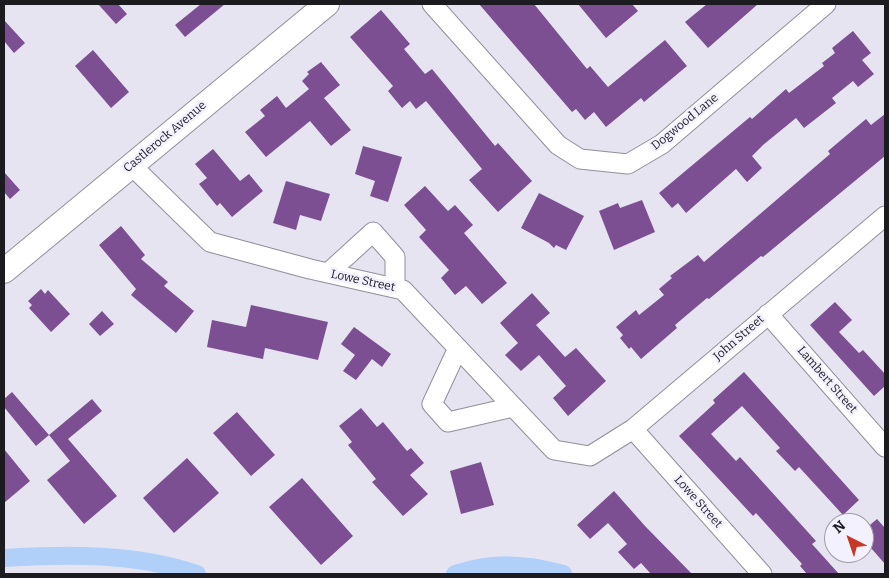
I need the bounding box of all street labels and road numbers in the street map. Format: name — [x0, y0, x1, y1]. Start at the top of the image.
street label: Dogwood Lane — [649, 91, 721, 153]
street label: Castlerock Avenue — [121, 98, 209, 176]
street label: Lowe Street — [330, 267, 396, 295]
street label: John Street — [711, 312, 767, 364]
street label: Lambert Street — [794, 344, 860, 416]
street label: Lowe Street — [671, 473, 725, 531]

